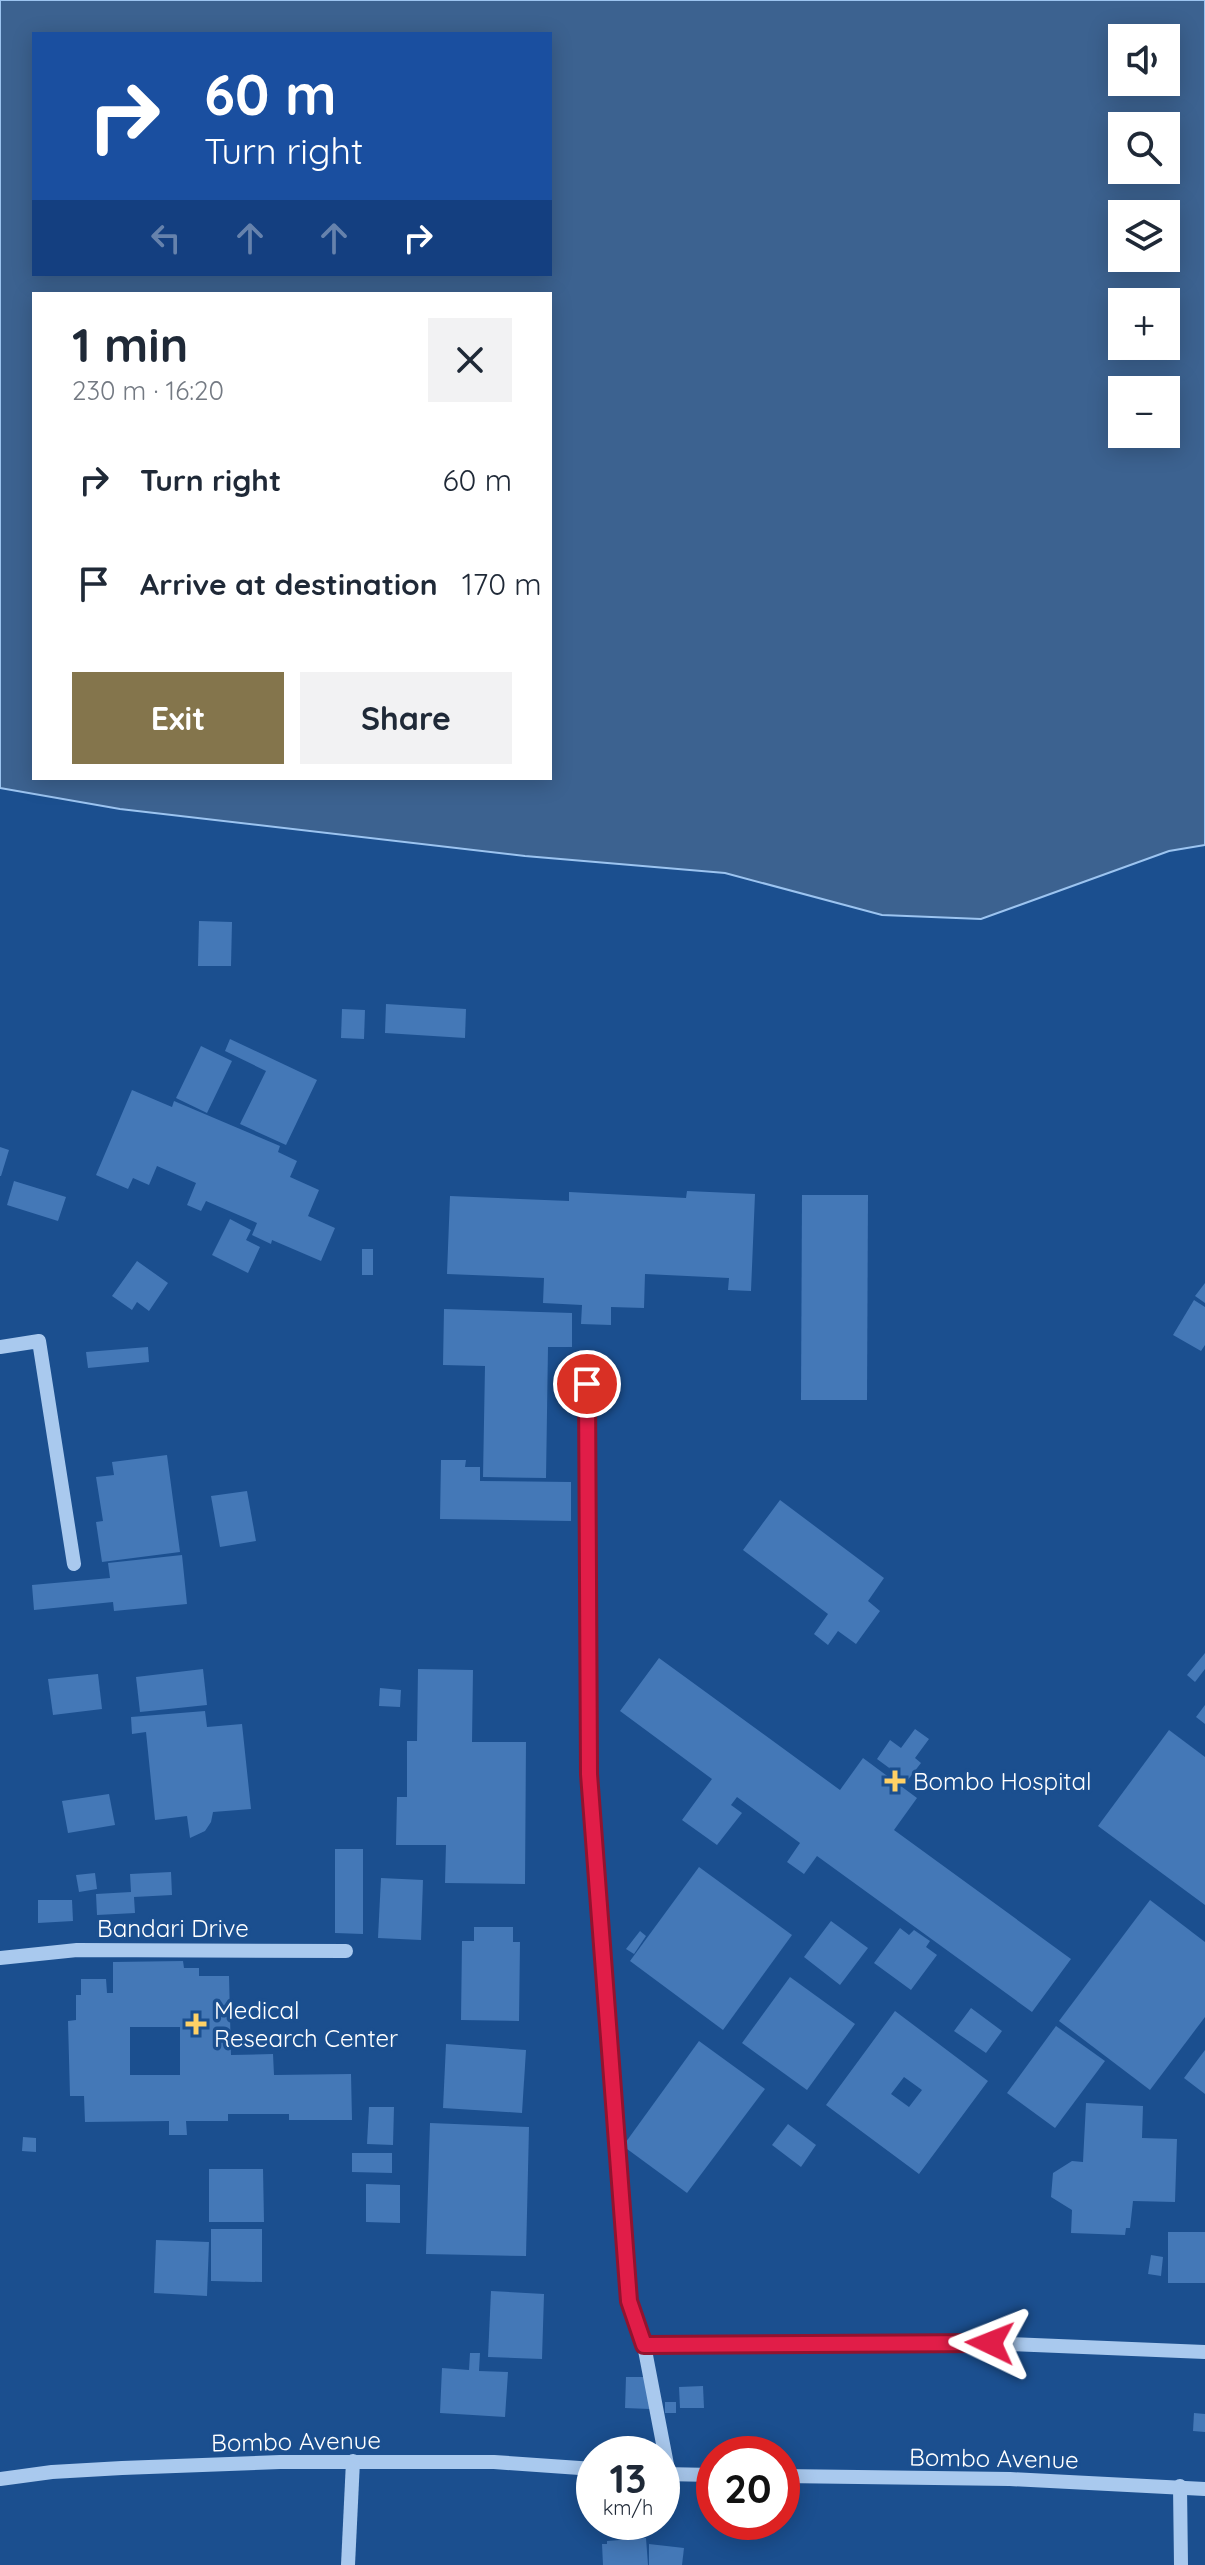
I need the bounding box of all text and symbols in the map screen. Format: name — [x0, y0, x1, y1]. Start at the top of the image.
map controls — [1108, 24, 1180, 448]
button: sound — [1108, 24, 1180, 96]
text: 60 m — [204, 59, 337, 129]
icon: right — [72, 64, 176, 168]
button: search — [1108, 112, 1180, 184]
text: Turn right — [204, 128, 363, 173]
button: layers — [1108, 200, 1180, 272]
icon: left — [144, 216, 188, 260]
icon: ahead — [228, 216, 272, 260]
icon: ahead — [312, 216, 356, 260]
icon: right — [396, 216, 440, 260]
button: + — [1108, 288, 1180, 360]
text: 1 min — [72, 314, 188, 374]
button: close — [428, 318, 512, 402]
text: 230 m · 16:20 — [72, 374, 224, 407]
button: − — [1108, 376, 1180, 448]
icon: right — [72, 458, 116, 502]
text: Turn right — [140, 461, 281, 499]
text: 60 m — [442, 461, 512, 499]
icon: arrive — [72, 562, 116, 606]
text: Arrive at destination — [140, 565, 438, 603]
text: 170 m — [462, 565, 542, 603]
button: Exit — [72, 672, 284, 764]
button: Share — [300, 672, 512, 764]
pin — [553, 1350, 621, 1418]
icon: arrive — [565, 1362, 609, 1406]
place label: Bombo Hospital — [913, 1766, 1092, 1796]
marker: Bombo Hospital — [884, 1770, 906, 1792]
street label: Bandari Drive — [97, 1913, 249, 1943]
place label: Medical Research Center — [214, 1995, 398, 2053]
marker: Medical Research Center — [185, 2013, 207, 2035]
position arrow — [948, 2301, 1032, 2385]
street label: Bombo Avenue — [211, 2425, 381, 2457]
speed limit sign: 20 — [696, 2436, 800, 2540]
street label: Bombo Avenue — [909, 2442, 1079, 2474]
text: 13 — [609, 2453, 647, 2503]
text: km/h — [603, 2495, 653, 2520]

